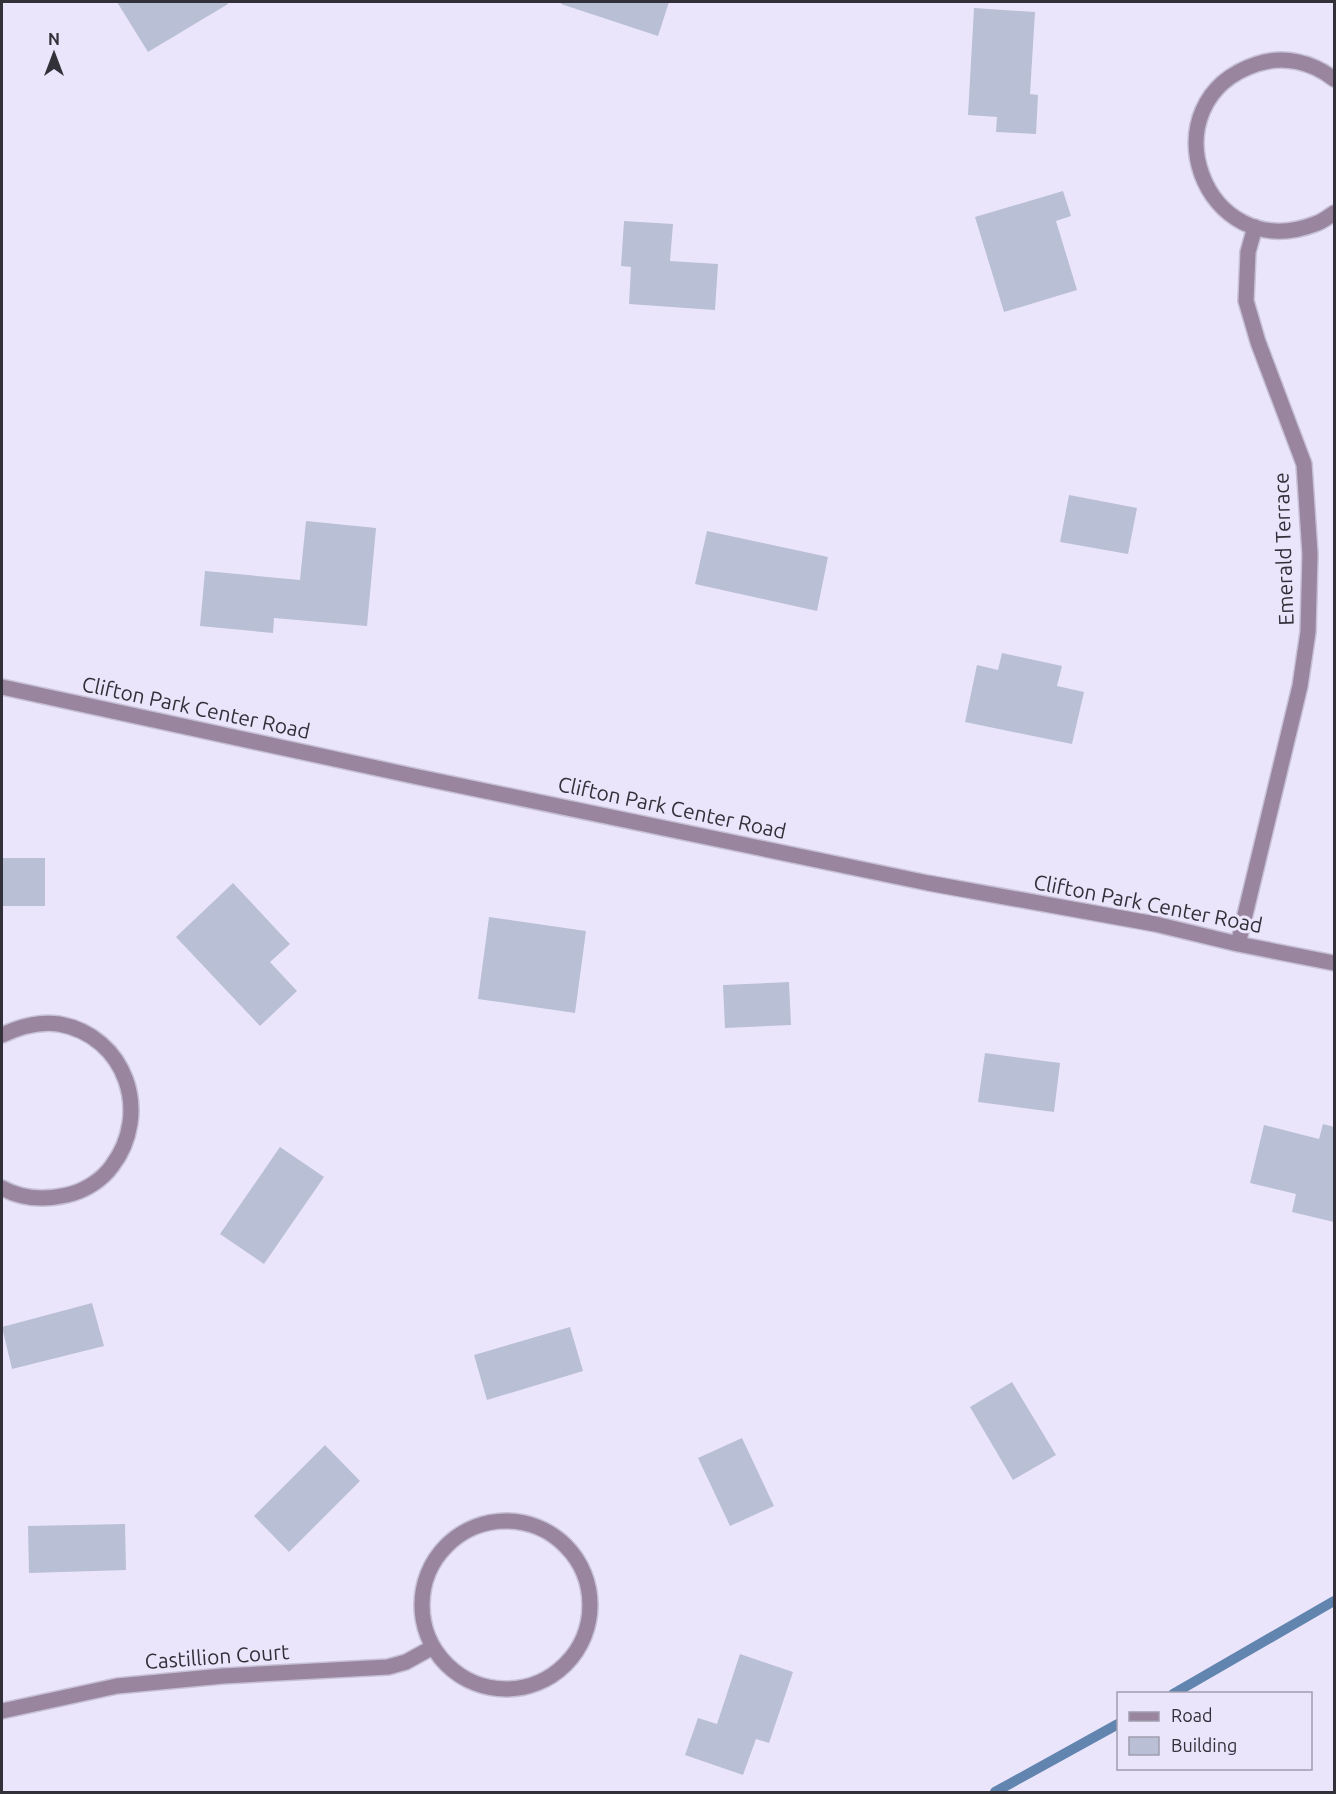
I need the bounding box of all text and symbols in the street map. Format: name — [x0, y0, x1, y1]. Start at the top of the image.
north arrow — [24, 24, 84, 84]
text: N — [48, 30, 60, 48]
street label: Emerald Terrace — [1268, 472, 1298, 626]
street label: Clifton Park Center Road — [80, 671, 313, 743]
street label: Clifton Park Center Road — [556, 771, 789, 843]
street label: Clifton Park Center Road — [1032, 869, 1265, 937]
street label: Castillion Court — [144, 1639, 290, 1673]
legend — [1117, 1692, 1312, 1770]
text: Road — [1171, 1705, 1213, 1725]
text: Building — [1171, 1735, 1237, 1755]

